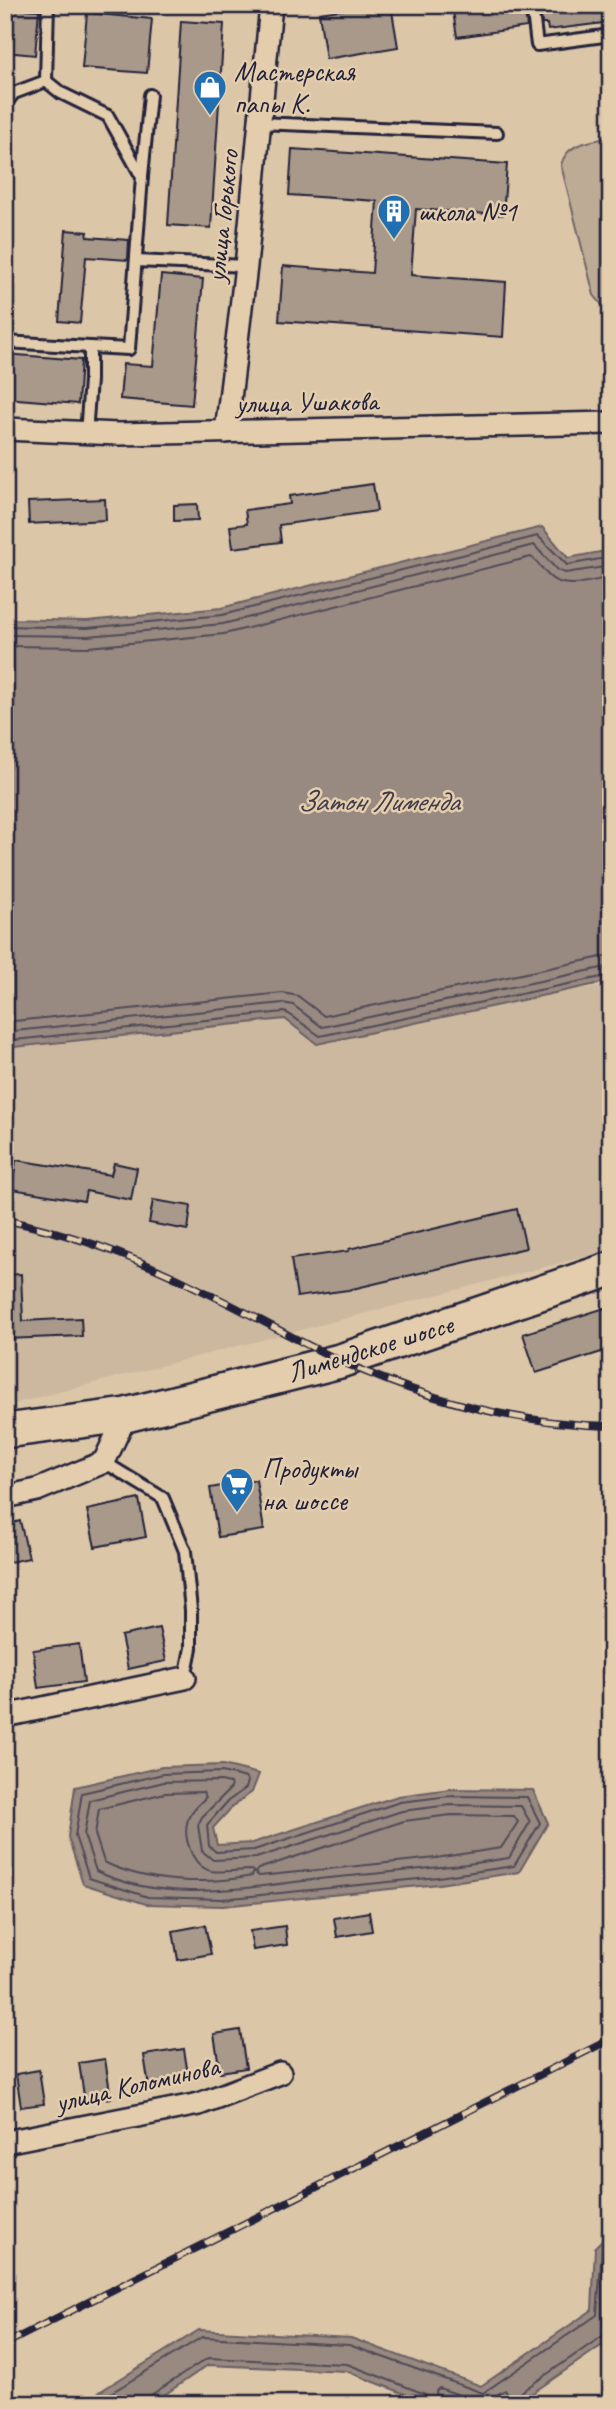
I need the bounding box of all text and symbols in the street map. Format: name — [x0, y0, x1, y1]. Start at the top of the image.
place label: Мастерская папы К. — [234, 54, 356, 121]
shop icon: Мастерская папы К. — [191, 68, 229, 117]
street label: улица Горького — [197, 146, 247, 286]
building icon: школа №1 — [375, 192, 413, 241]
place label: школа №1 — [418, 194, 518, 229]
street label: улица Ушакова — [234, 383, 381, 421]
water label: Затон Лименда — [297, 782, 462, 820]
street label: Лимендское шоссе — [283, 1306, 459, 1390]
place label: Продукты на шоссе — [262, 1451, 359, 1518]
supermarket icon: Продукты на шоссе — [218, 1465, 256, 1514]
street label: улица Коломинова — [50, 2048, 224, 2120]

